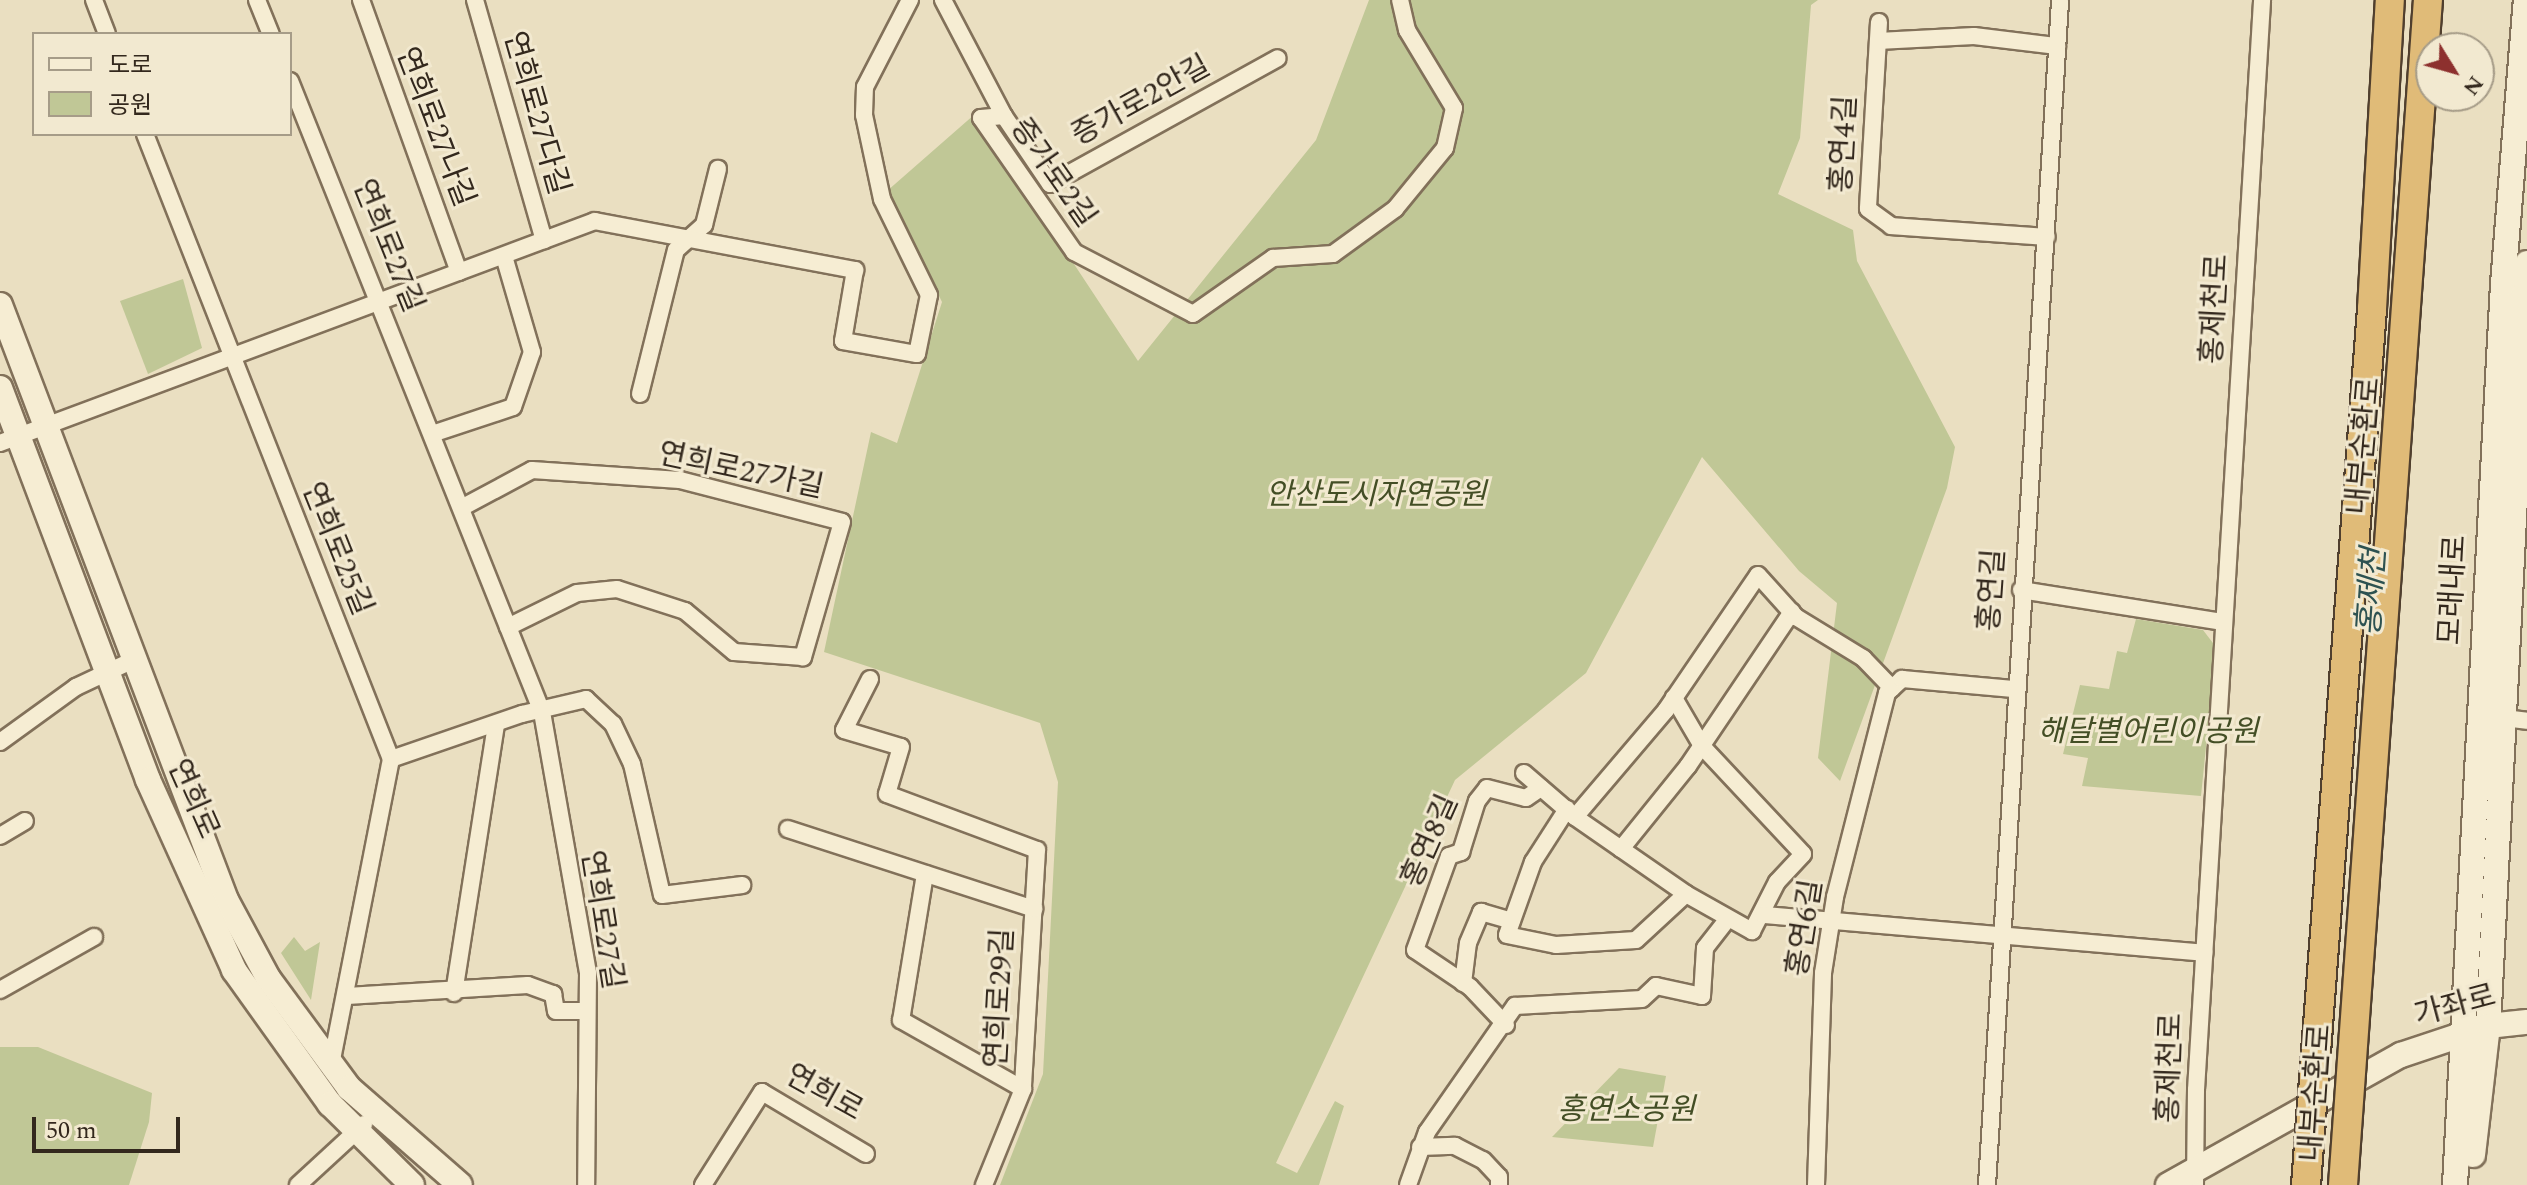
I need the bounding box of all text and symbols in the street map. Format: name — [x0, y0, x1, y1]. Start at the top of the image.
street label: 연희로27다길 — [496, 27, 576, 199]
legend — [32, 32, 292, 136]
north arrow — [2415, 32, 2495, 112]
street label: 연희로27나길 — [388, 42, 482, 212]
text: 도로 — [108, 48, 152, 84]
street label: 증가로2안길 — [1065, 48, 1217, 154]
text: N — [2454, 68, 2492, 103]
text: 공원 — [108, 88, 152, 124]
street label: 홍연4길 — [1823, 94, 1865, 194]
street label: 증가로2길 — [1002, 111, 1104, 235]
street label: 연희로27길 — [345, 174, 431, 318]
street label: 홍제천로 — [2194, 253, 2236, 365]
street label: 내부순환로 — [2340, 376, 2388, 516]
street label: 연희로27가길 — [655, 436, 827, 506]
street label: 연희로25길 — [294, 477, 380, 621]
park label: 안산도시자연공원 — [1266, 477, 1486, 513]
street label: 모래내로 — [2432, 534, 2474, 646]
street label: 홍연길 — [1971, 547, 2013, 633]
water label: 홍제천 — [2351, 547, 2395, 637]
park label: 해달별어린이공원 — [2038, 714, 2258, 750]
street label: 연희로 — [160, 754, 226, 844]
street label: 홍연8길 — [1394, 789, 1466, 893]
street label: 연희로27길 — [573, 848, 631, 992]
street label: 홍연6길 — [1780, 877, 1830, 979]
street label: 연희로29길 — [978, 927, 1022, 1069]
street label: 가좌로 — [2410, 978, 2500, 1034]
street label: 홍제천로 — [2150, 1012, 2190, 1124]
street label: 내부순환로 — [2293, 1023, 2339, 1163]
street label: 연희로 — [779, 1057, 869, 1129]
park label: 홍연소공원 — [1557, 1092, 1695, 1128]
scale bar — [36, 1101, 184, 1151]
text: 50 m — [46, 1113, 97, 1149]

